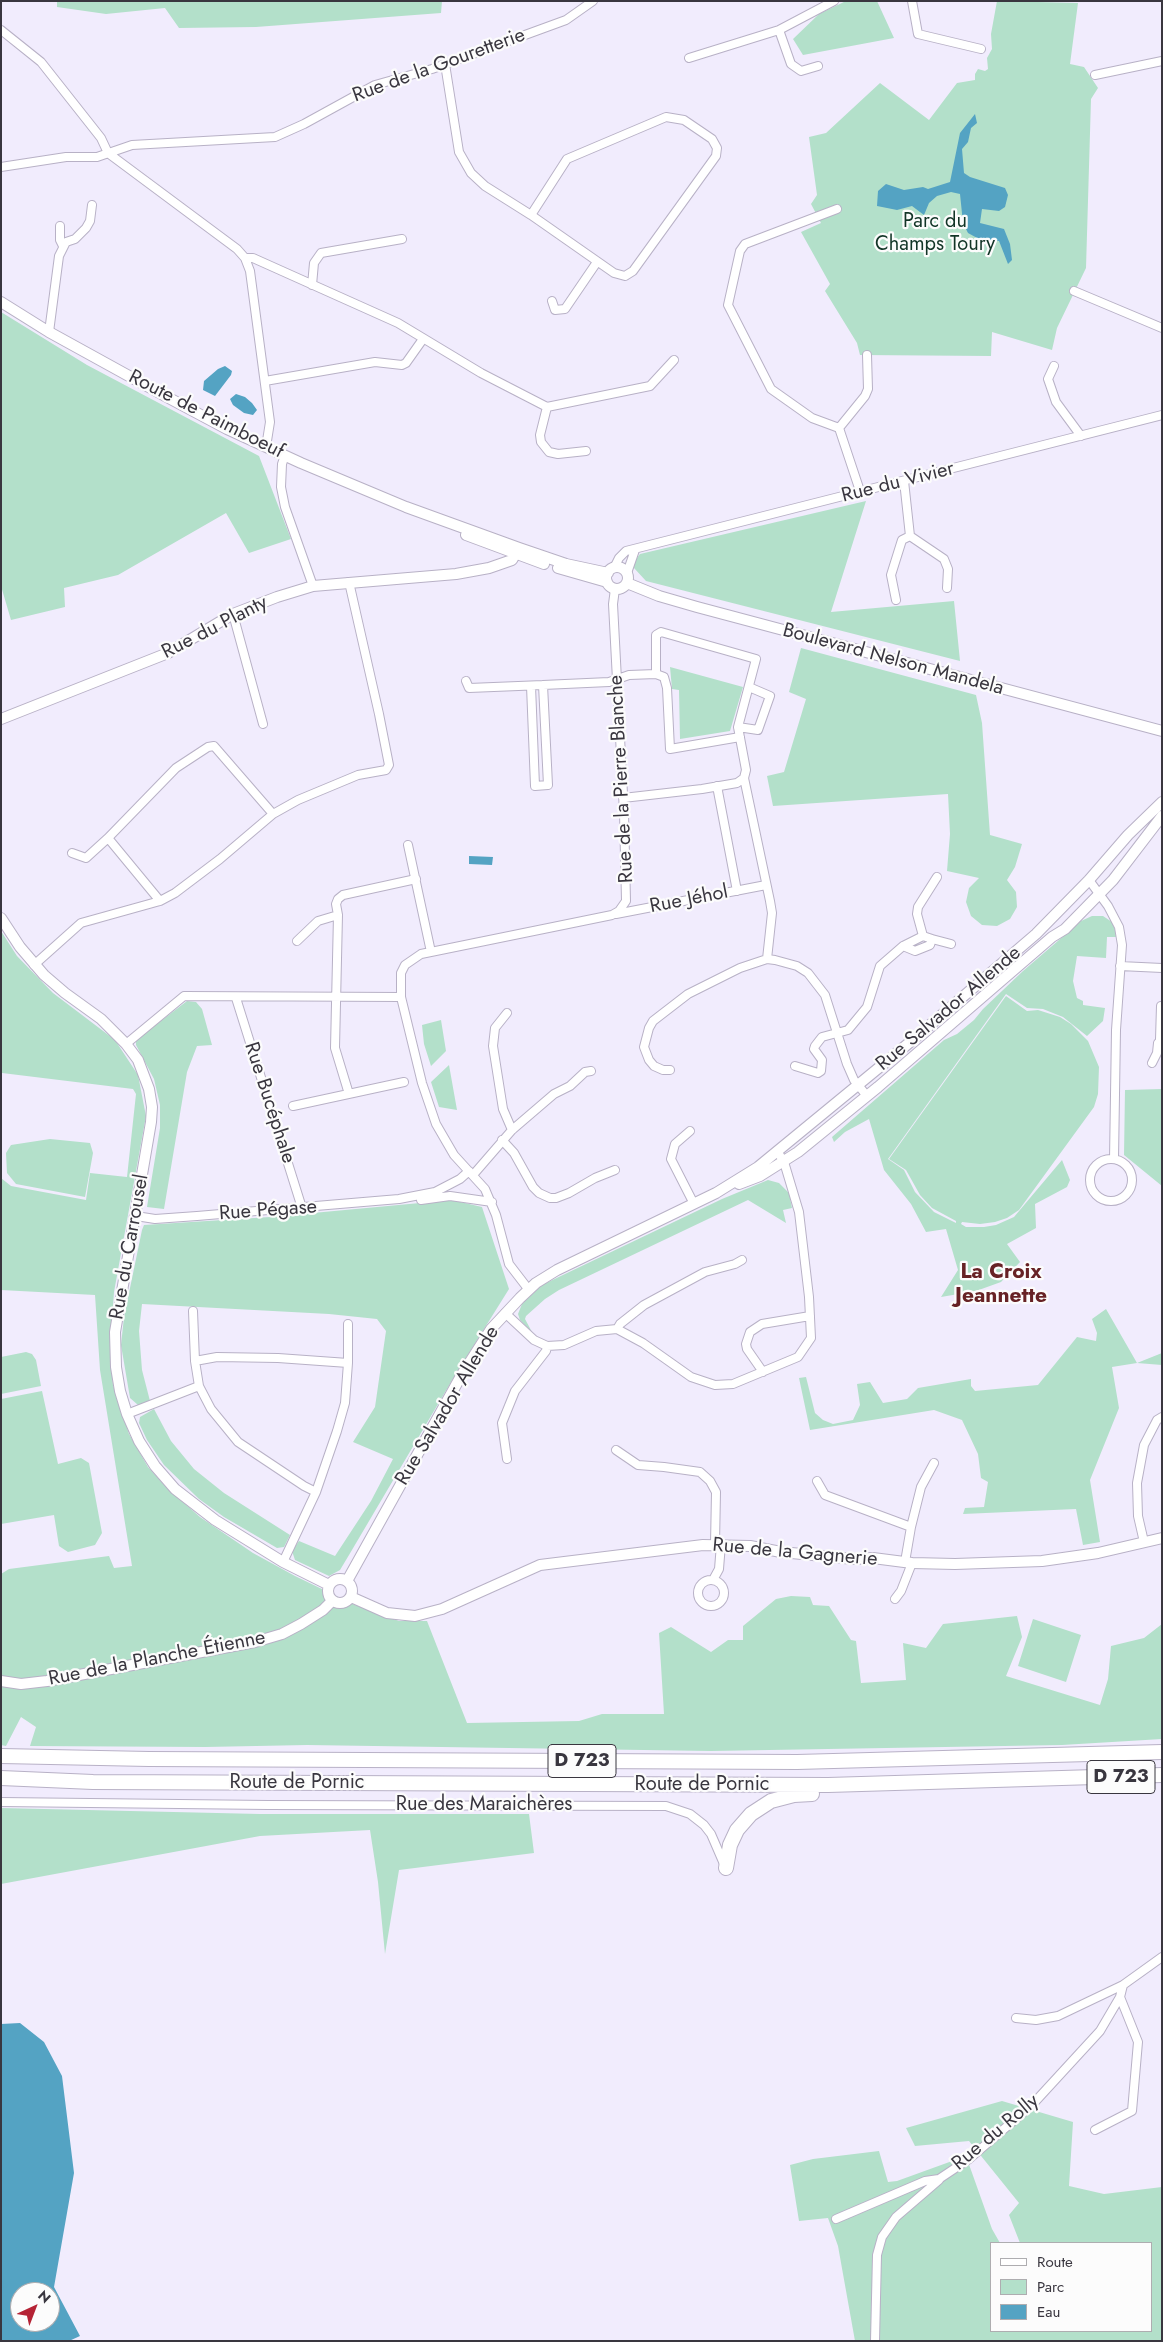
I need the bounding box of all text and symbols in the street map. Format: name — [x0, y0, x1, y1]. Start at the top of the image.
street label: Rue de la Gouretterie — [349, 24, 529, 108]
park label: Parc du Champs Toury — [875, 210, 995, 257]
street label: Route de Paimboeuf — [124, 365, 288, 465]
street label: Rue du Vivier — [839, 457, 957, 509]
street label: Rue du Planty — [158, 591, 272, 665]
street label: Boulevard Nelson Mandela — [780, 619, 1006, 701]
street label: Rue de la Pierre Blanche — [605, 674, 639, 884]
street label: Rue Jéhol — [648, 881, 730, 919]
street label: Rue Salvador Allende — [872, 941, 1026, 1077]
street label: Rue Bucéphale — [238, 1039, 300, 1167]
street label: Rue du Carrousel — [105, 1173, 155, 1321]
street label: Rue Pégase — [218, 1196, 318, 1226]
district label: La Croix Jeannette — [955, 1260, 1047, 1310]
street label: Rue Salvador Allende — [391, 1322, 505, 1490]
street label: Rue de la Gagnerie — [711, 1534, 879, 1572]
street label: Rue de la Planche Étienne — [46, 1626, 268, 1692]
road number: D 723 — [548, 1744, 616, 1778]
road number: D 723 — [1087, 1760, 1155, 1794]
street label: Route de Pornic — [230, 1771, 364, 1795]
street label: Route de Pornic — [635, 1773, 769, 1797]
street label: Rue des Maraichères — [396, 1793, 572, 1817]
street label: Rue du Rolly — [948, 2090, 1044, 2176]
legend — [990, 2242, 1153, 2332]
text: Route — [1037, 2251, 1073, 2273]
text: Parc — [1037, 2276, 1064, 2298]
north arrow — [10, 2282, 60, 2332]
text: N — [34, 2286, 55, 2308]
text: Eau — [1037, 2301, 1060, 2323]

